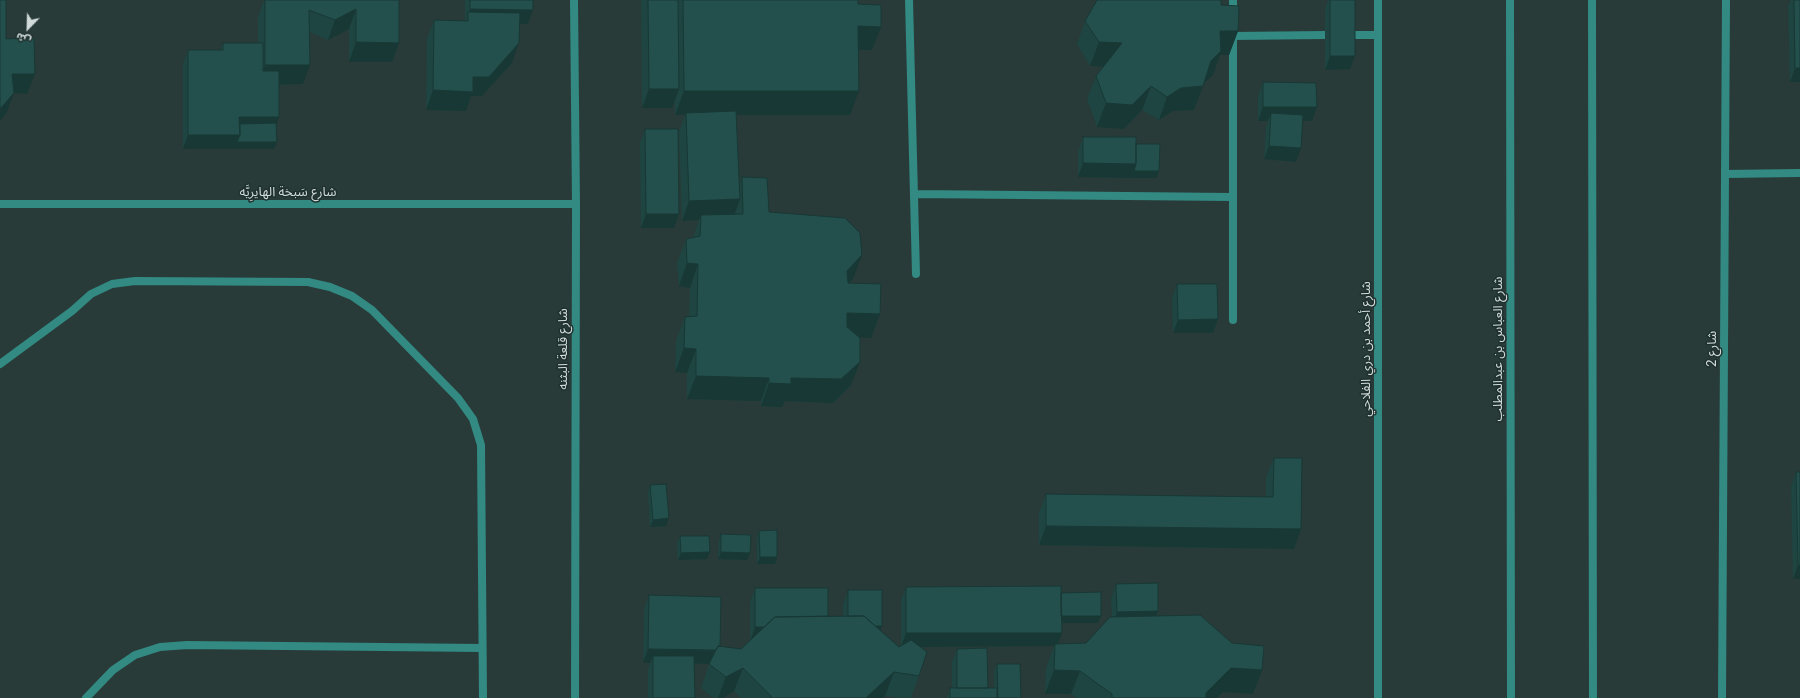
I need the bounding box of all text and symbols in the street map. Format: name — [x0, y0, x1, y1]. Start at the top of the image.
north arrow — [8, 8, 48, 48]
text: ش — [14, 31, 33, 48]
street label: شارع سَبخة الهايرِيَّه — [240, 184, 336, 200]
street label: شارع العباس بن عبدالمطلب — [1490, 277, 1506, 421]
street label: شارع أحمد بن دري الفلاحي — [1358, 281, 1374, 417]
street label: شارع قلعة البثنه — [555, 308, 571, 390]
street label: شارع 2 — [1704, 331, 1720, 367]

